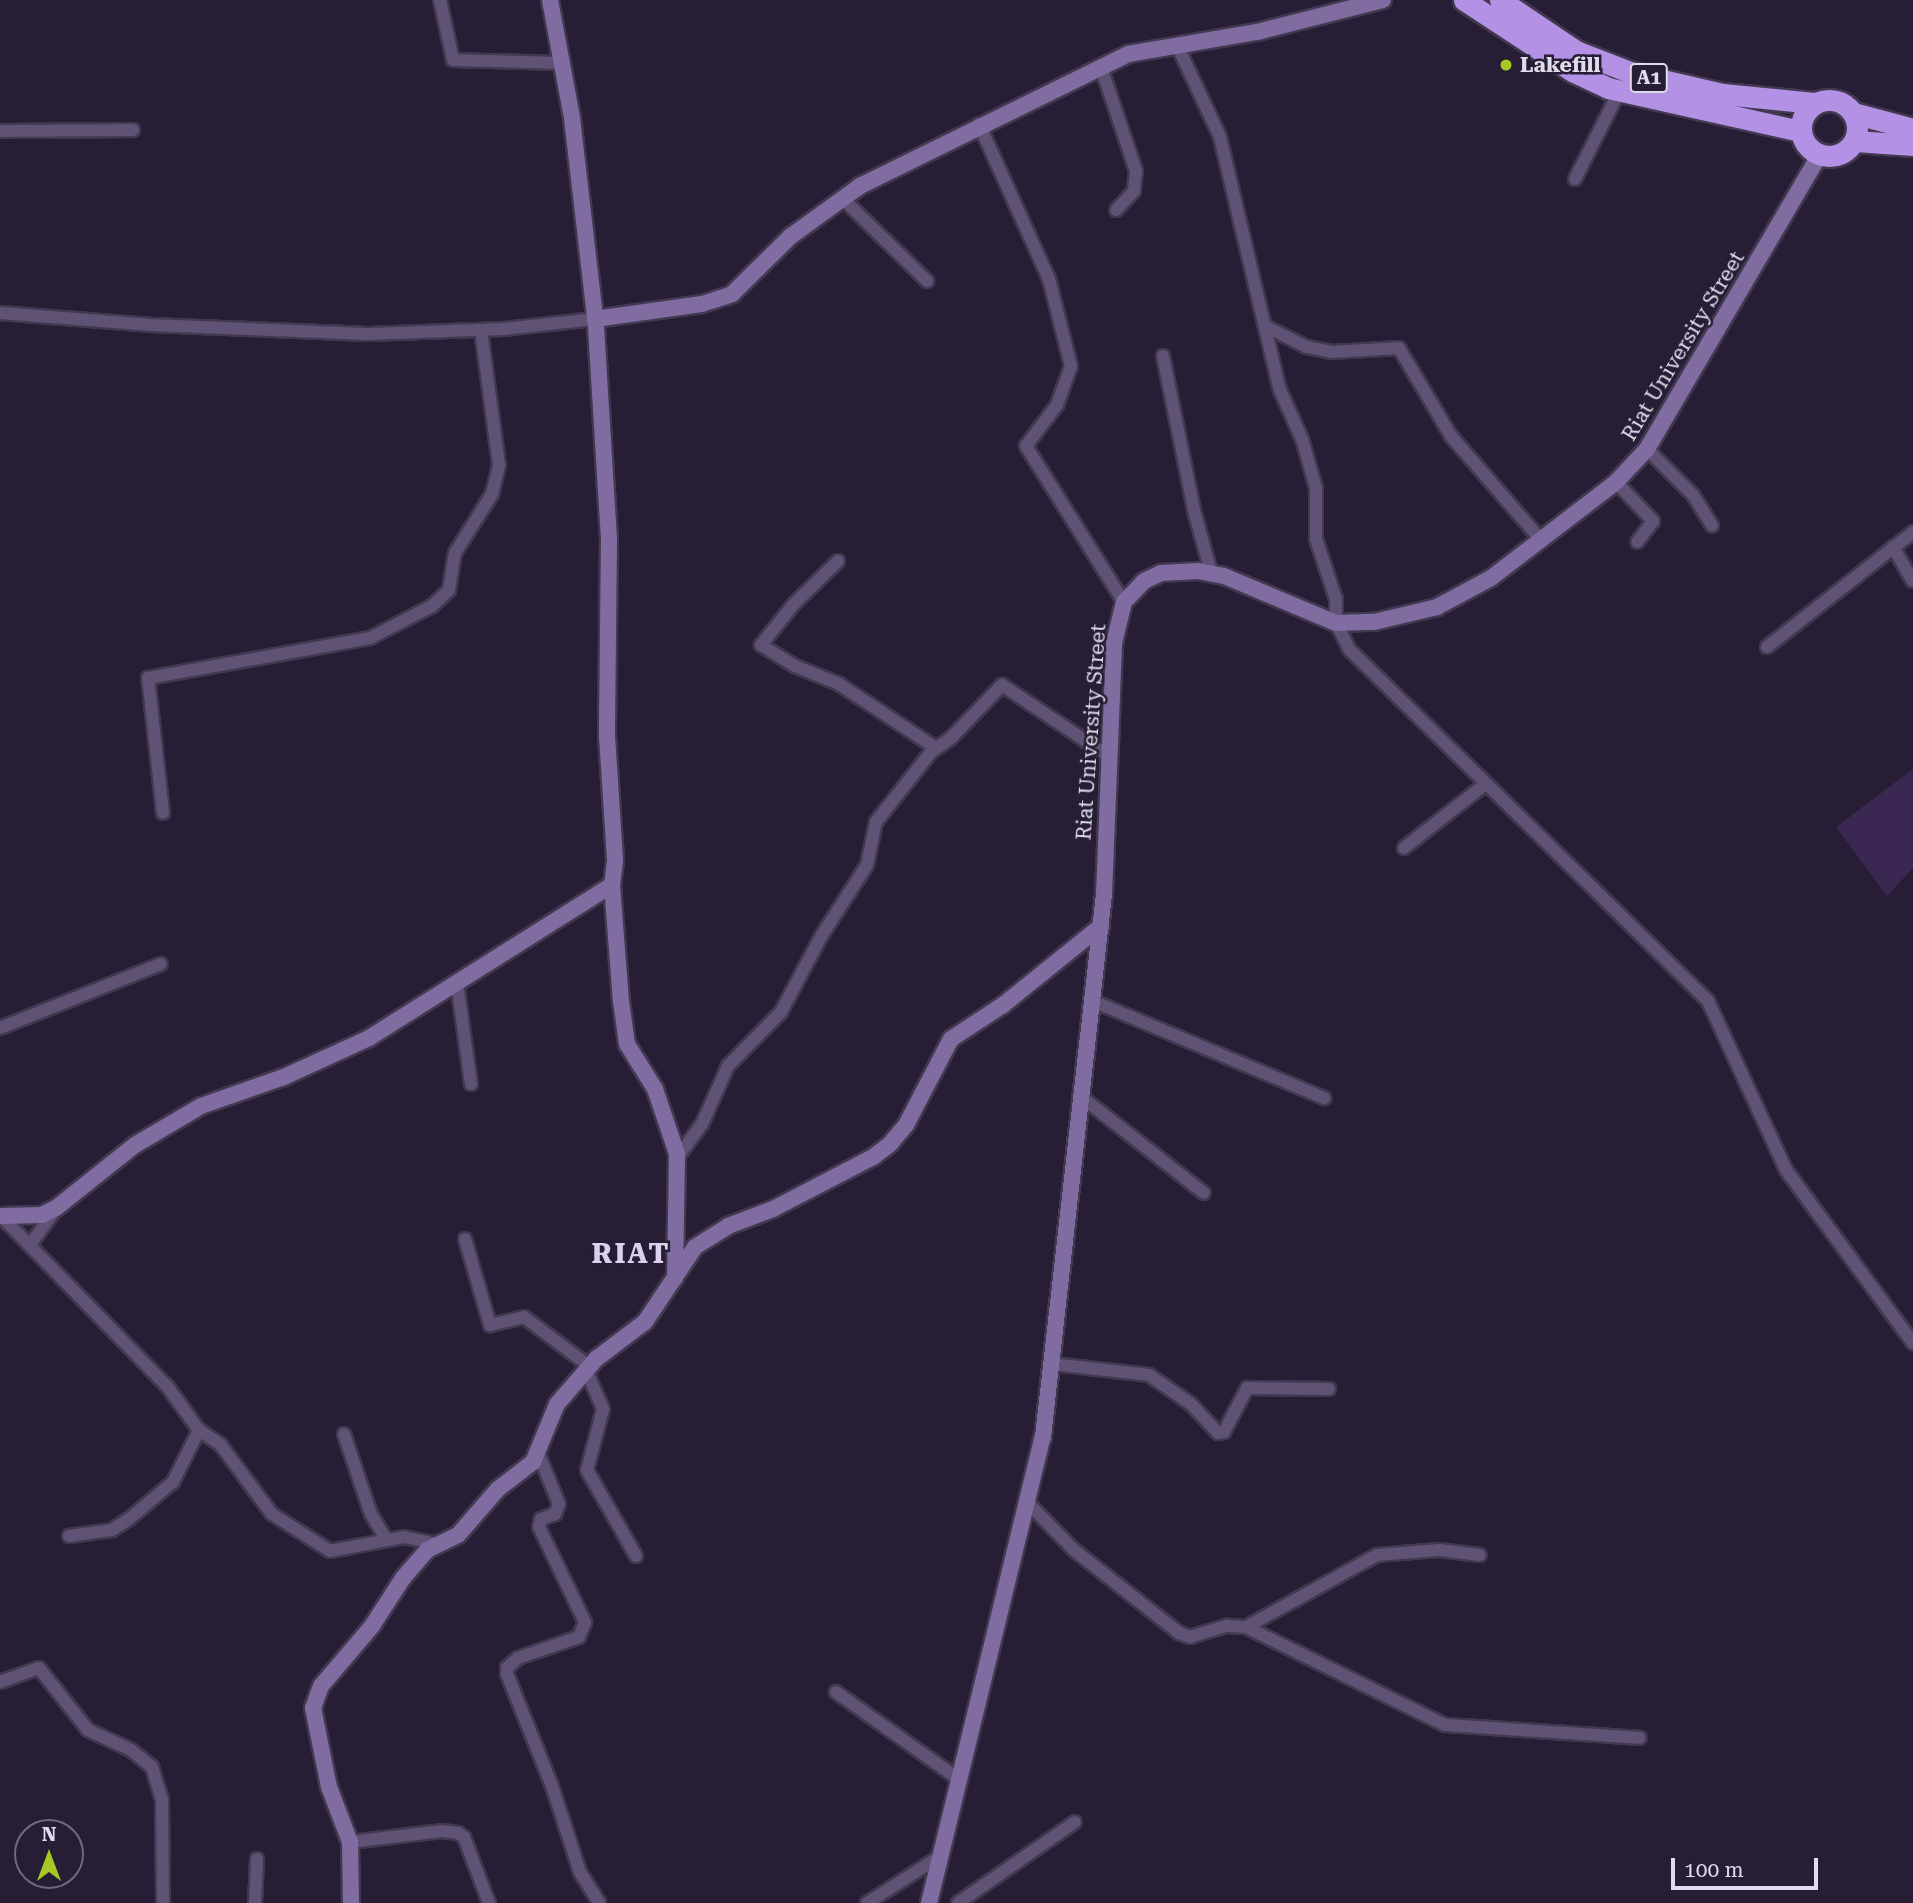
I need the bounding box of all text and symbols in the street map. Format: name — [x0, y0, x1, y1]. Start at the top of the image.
place label: Lakefill — [1520, 52, 1600, 78]
marker: Lakefill — [1498, 57, 1514, 73]
road number: A1 — [1630, 62, 1668, 94]
street label: Riat University Street — [1616, 247, 1750, 445]
street label: Riat University Street — [1071, 623, 1111, 841]
district label: RIAT — [592, 1237, 670, 1271]
north arrow — [14, 1819, 84, 1889]
text: N — [42, 1823, 56, 1846]
scale bar — [1675, 1843, 1822, 1887]
text: 100 m — [1684, 1858, 1744, 1882]

